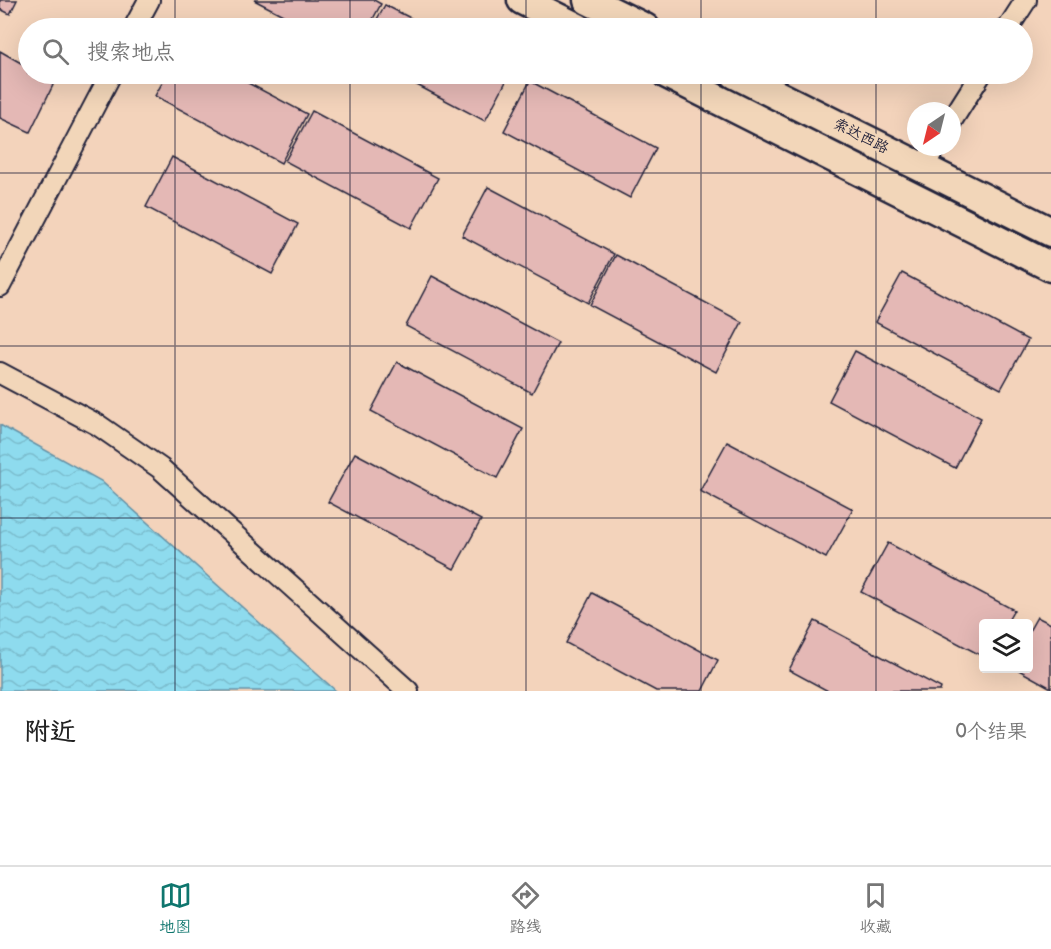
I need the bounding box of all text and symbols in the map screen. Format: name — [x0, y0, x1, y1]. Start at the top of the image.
search box — [18, 18, 1033, 84]
icon: search — [39, 35, 72, 68]
text: 搜索地点 — [87, 39, 175, 66]
north arrow — [907, 102, 961, 156]
street label: 索达西路 — [830, 114, 892, 158]
map controls — [979, 619, 1033, 673]
button: layers — [979, 619, 1033, 673]
text: 附近 — [24, 717, 76, 748]
text: 0个结果 — [955, 720, 1027, 744]
tab: 地图 — [159, 879, 192, 937]
tab: 路线 — [509, 879, 542, 937]
tab: 收藏 — [859, 879, 892, 937]

